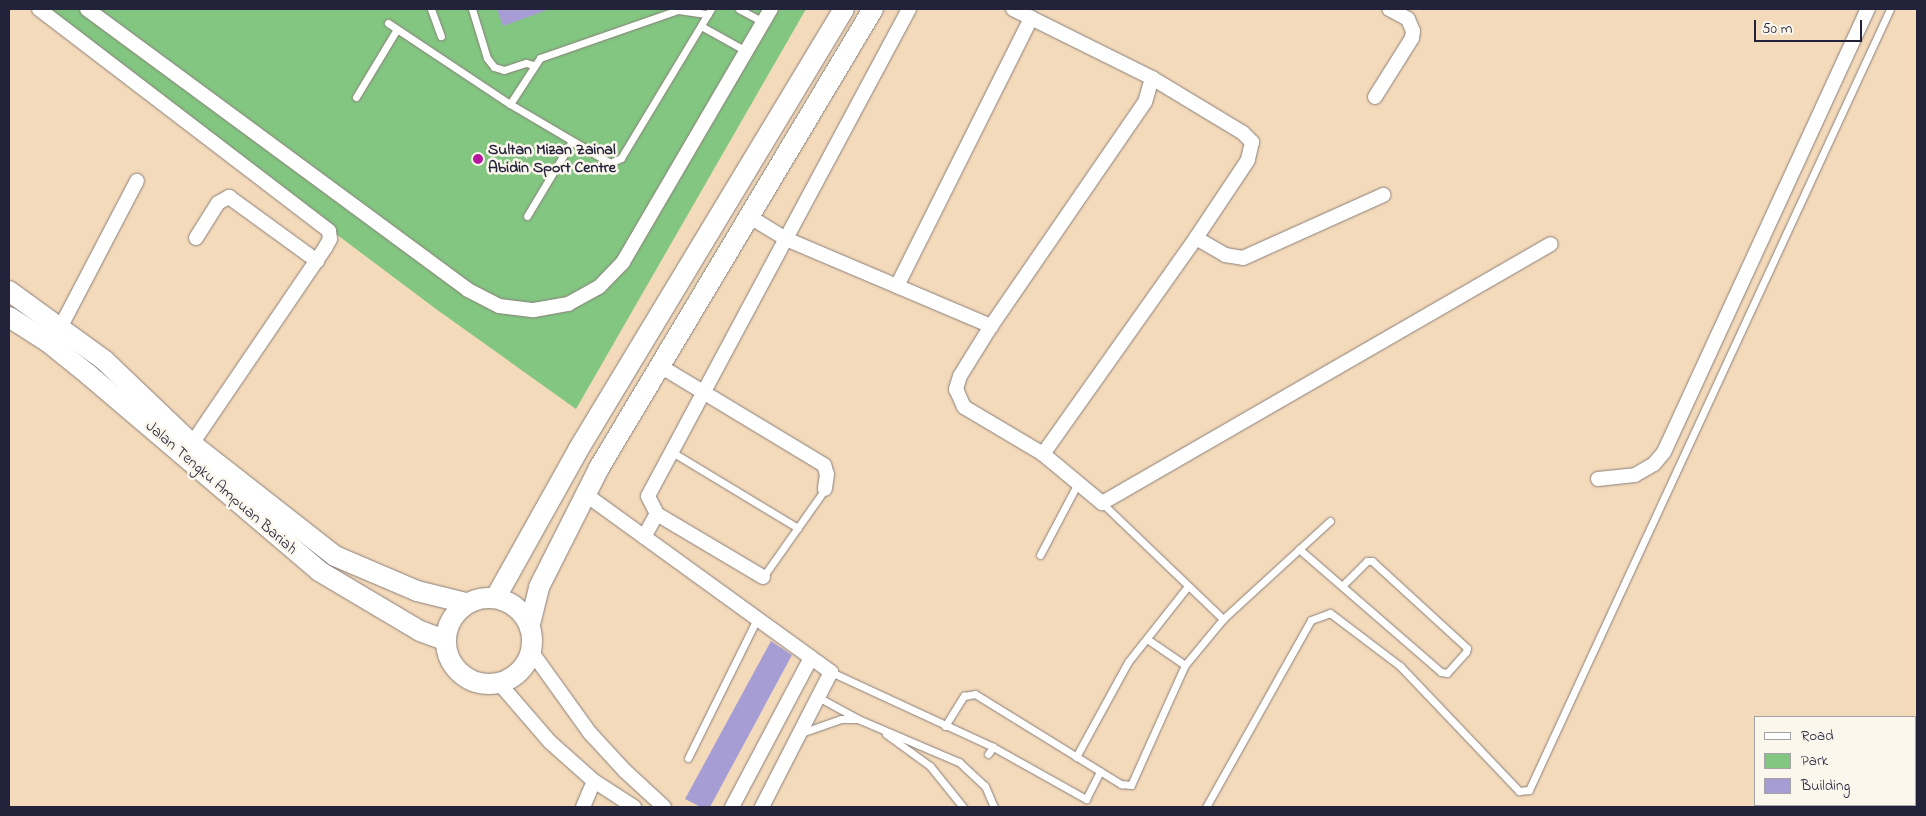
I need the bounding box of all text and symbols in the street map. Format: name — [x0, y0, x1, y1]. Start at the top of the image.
scale bar — [1756, 10, 1864, 42]
text: 50 m — [1762, 18, 1792, 40]
place label: Sultan Mizan Zainal Abidin Sport Centre — [488, 140, 616, 178]
marker: Sultan Mizan Zainal Abidin Sport Centre — [472, 153, 484, 165]
street label: Jalan Tengku Ampuan Bariah — [141, 417, 301, 559]
legend — [1754, 716, 1916, 806]
text: Road — [1801, 725, 1834, 747]
text: Park — [1801, 750, 1828, 772]
text: Building — [1801, 775, 1850, 797]

